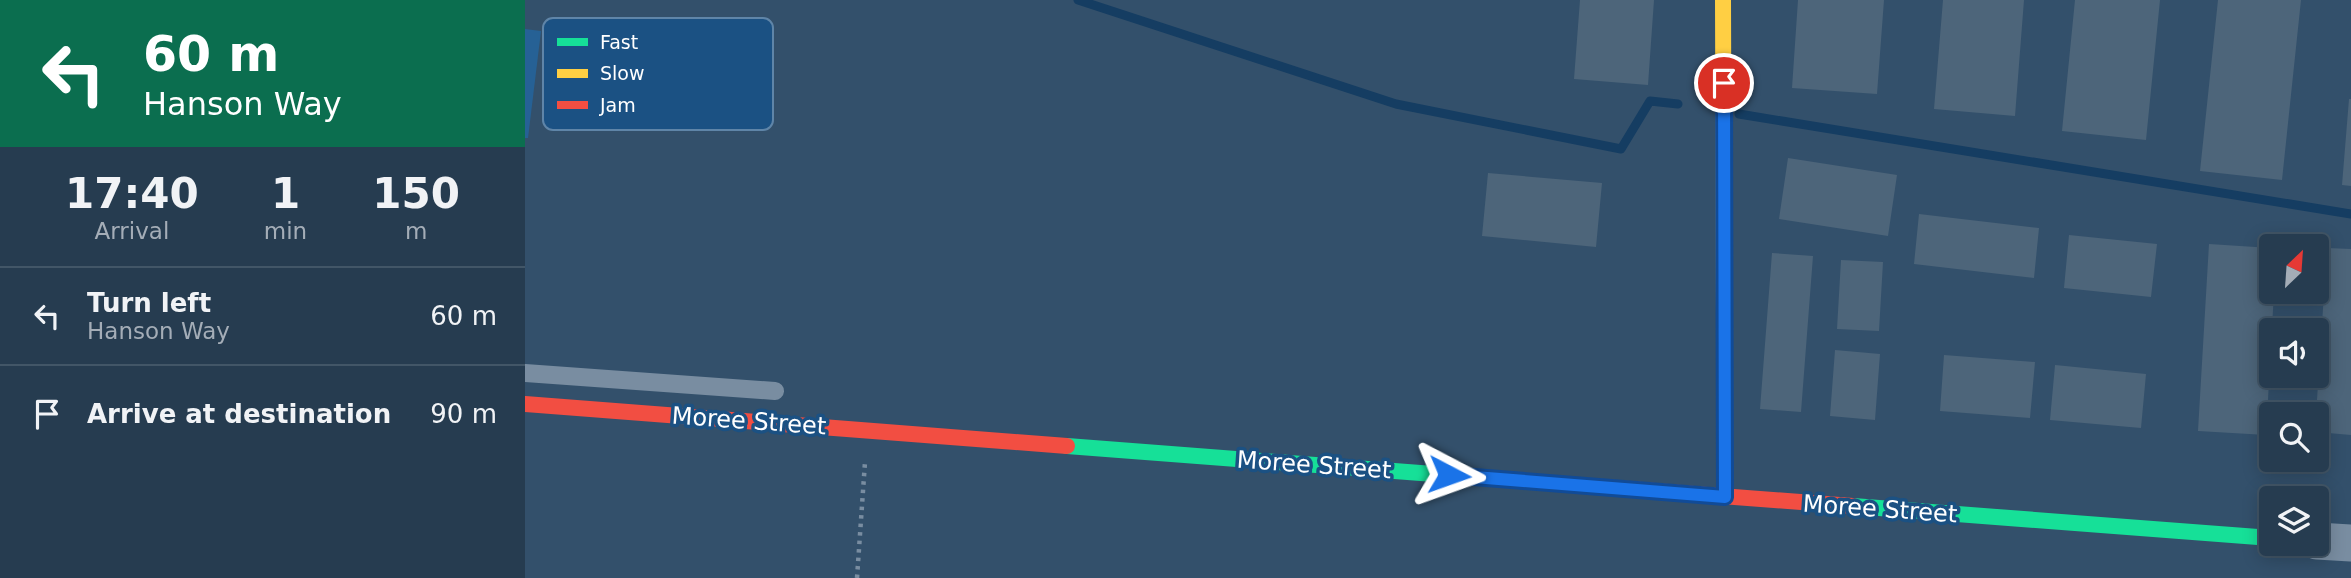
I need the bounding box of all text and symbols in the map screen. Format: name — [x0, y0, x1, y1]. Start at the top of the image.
legend — [543, 18, 773, 130]
text: 60 m — [143, 26, 279, 83]
icon: left — [28, 28, 119, 119]
text: Fast — [600, 31, 638, 53]
pin — [1694, 53, 1754, 113]
text: Slow — [600, 62, 645, 84]
icon: arrive — [1705, 64, 1743, 102]
text: Hanson Way — [143, 85, 342, 123]
text: Jam — [599, 94, 636, 116]
text: 17:40 — [65, 169, 199, 218]
text: 1 — [271, 169, 300, 218]
text: 150 — [372, 169, 460, 218]
text: Arrival — [95, 218, 169, 244]
text: min — [264, 218, 307, 244]
text: m — [405, 218, 427, 244]
north arrow — [2259, 234, 2329, 304]
map controls — [2259, 234, 2329, 556]
text: Turn left — [87, 288, 211, 318]
icon: left — [28, 297, 66, 335]
text: 60 m — [430, 301, 497, 331]
text: Hanson Way — [87, 318, 230, 344]
button: sound — [2259, 318, 2329, 388]
icon: arrive — [28, 395, 66, 433]
text: Arrive at destination — [87, 399, 391, 429]
text: 90 m — [430, 399, 497, 429]
street label: Moree Street — [671, 402, 827, 440]
button: search — [2259, 402, 2329, 472]
position arrow — [1412, 438, 1486, 512]
street label: Moree Street — [1236, 446, 1392, 484]
button: layers — [2259, 486, 2329, 556]
street label: Moree Street — [1802, 490, 1958, 528]

